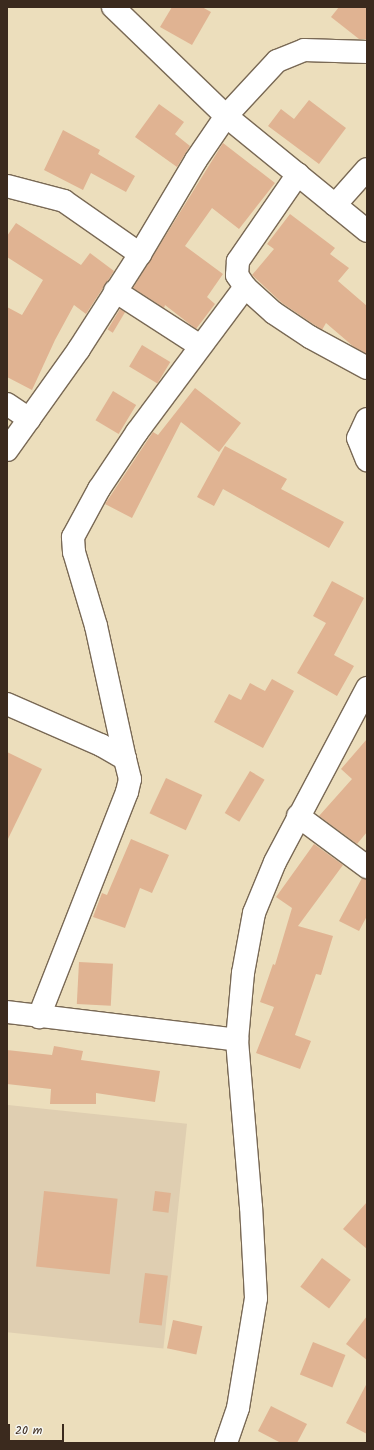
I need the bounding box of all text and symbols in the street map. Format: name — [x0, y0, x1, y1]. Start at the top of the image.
scale bar — [10, 1416, 66, 1442]
text: 20 m — [15, 1421, 42, 1440]

